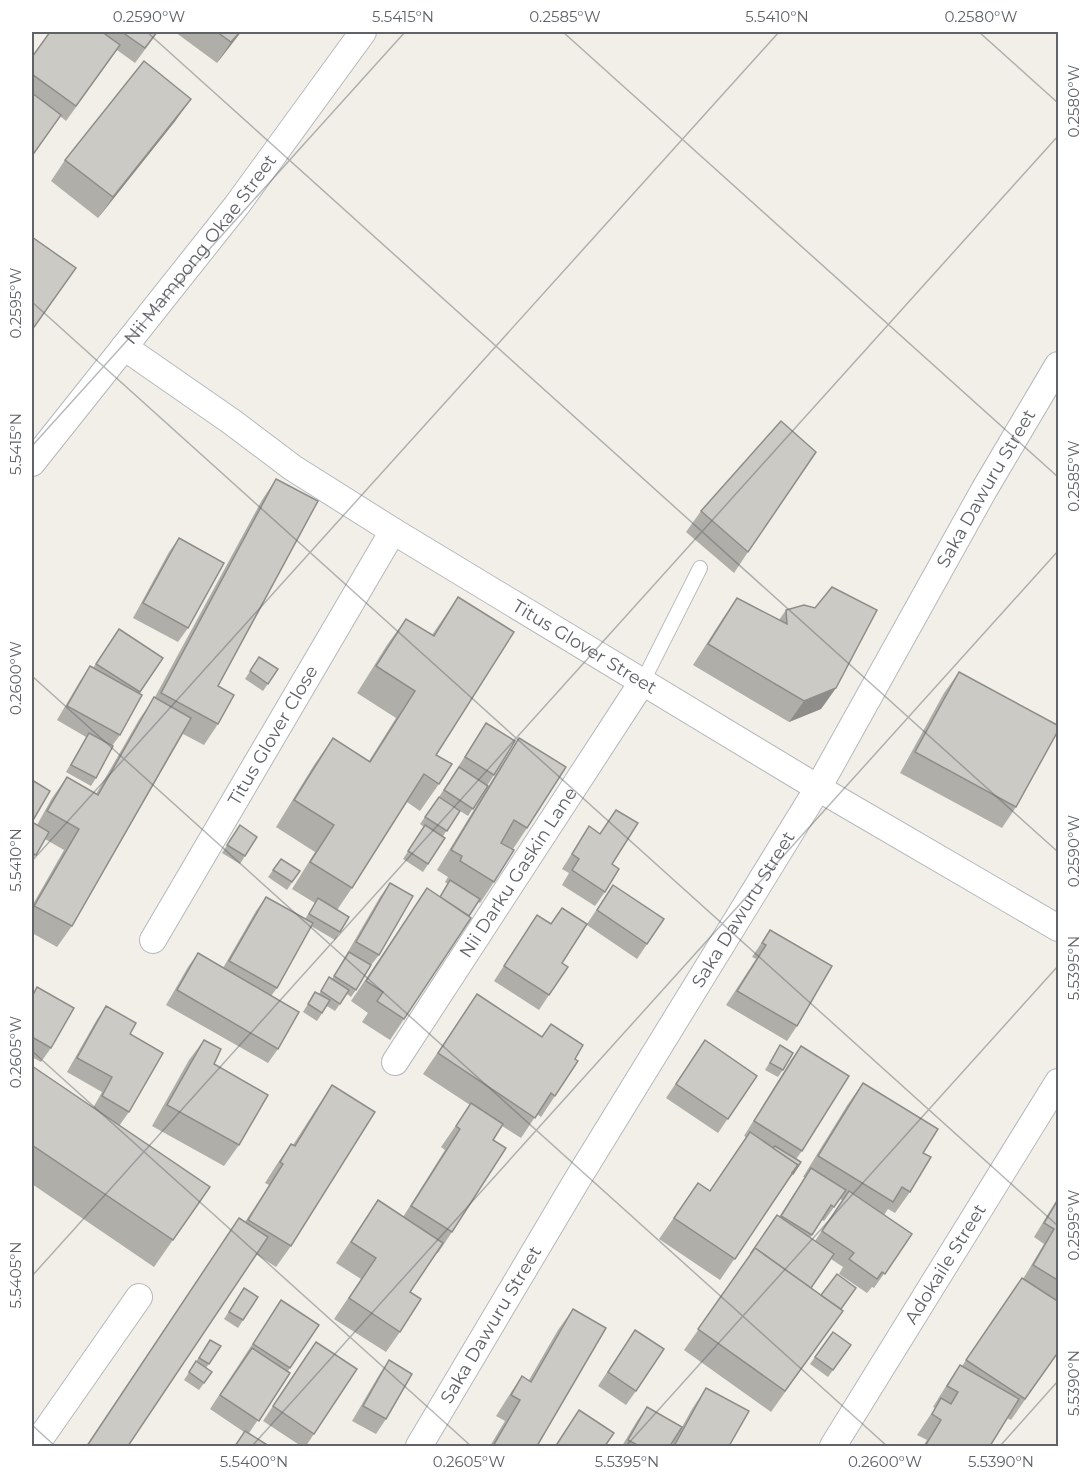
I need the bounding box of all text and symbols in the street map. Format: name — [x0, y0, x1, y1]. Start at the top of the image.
text: 0.2590°W — [113, 7, 186, 26]
text: 5.5415°N — [372, 7, 434, 26]
text: 0.2585°W — [529, 7, 601, 26]
text: 5.5410°N — [745, 7, 809, 26]
text: 0.2580°W — [944, 7, 1018, 26]
text: 0.2580°W — [1064, 64, 1083, 138]
street label: Nii Mampong Okae Street — [119, 150, 281, 349]
text: 0.2595°W — [6, 267, 25, 338]
street label: Saka Dawuru Street — [932, 405, 1040, 572]
text: 5.5415°N — [6, 413, 25, 475]
text: 0.2585°W — [1064, 440, 1083, 512]
street label: Titus Glover Street — [509, 595, 661, 699]
text: 0.2600°W — [6, 641, 25, 715]
street label: Titus Glover Close — [223, 661, 323, 810]
street label: Nii Darku Gaskin Lane — [455, 783, 582, 962]
text: 0.2590°W — [1064, 814, 1083, 887]
street label: Saka Dawuru Street — [687, 827, 800, 992]
text: 5.5410°N — [6, 828, 25, 892]
text: 5.5395°N — [1064, 936, 1083, 1000]
text: 0.2605°W — [6, 1016, 25, 1088]
text: 0.2595°W — [1064, 1189, 1083, 1260]
street label: Adokaile Street — [900, 1200, 991, 1328]
text: 5.5405°N — [6, 1242, 25, 1308]
street label: Saka Dawuru Street — [436, 1242, 546, 1408]
text: 5.5390°N — [1064, 1350, 1083, 1416]
text: 5.5400°N — [220, 1452, 288, 1471]
text: 0.2605°W — [433, 1452, 505, 1471]
text: 5.5395°N — [595, 1452, 659, 1471]
text: 0.2600°W — [848, 1452, 922, 1471]
text: 5.5390°N — [968, 1452, 1034, 1471]

